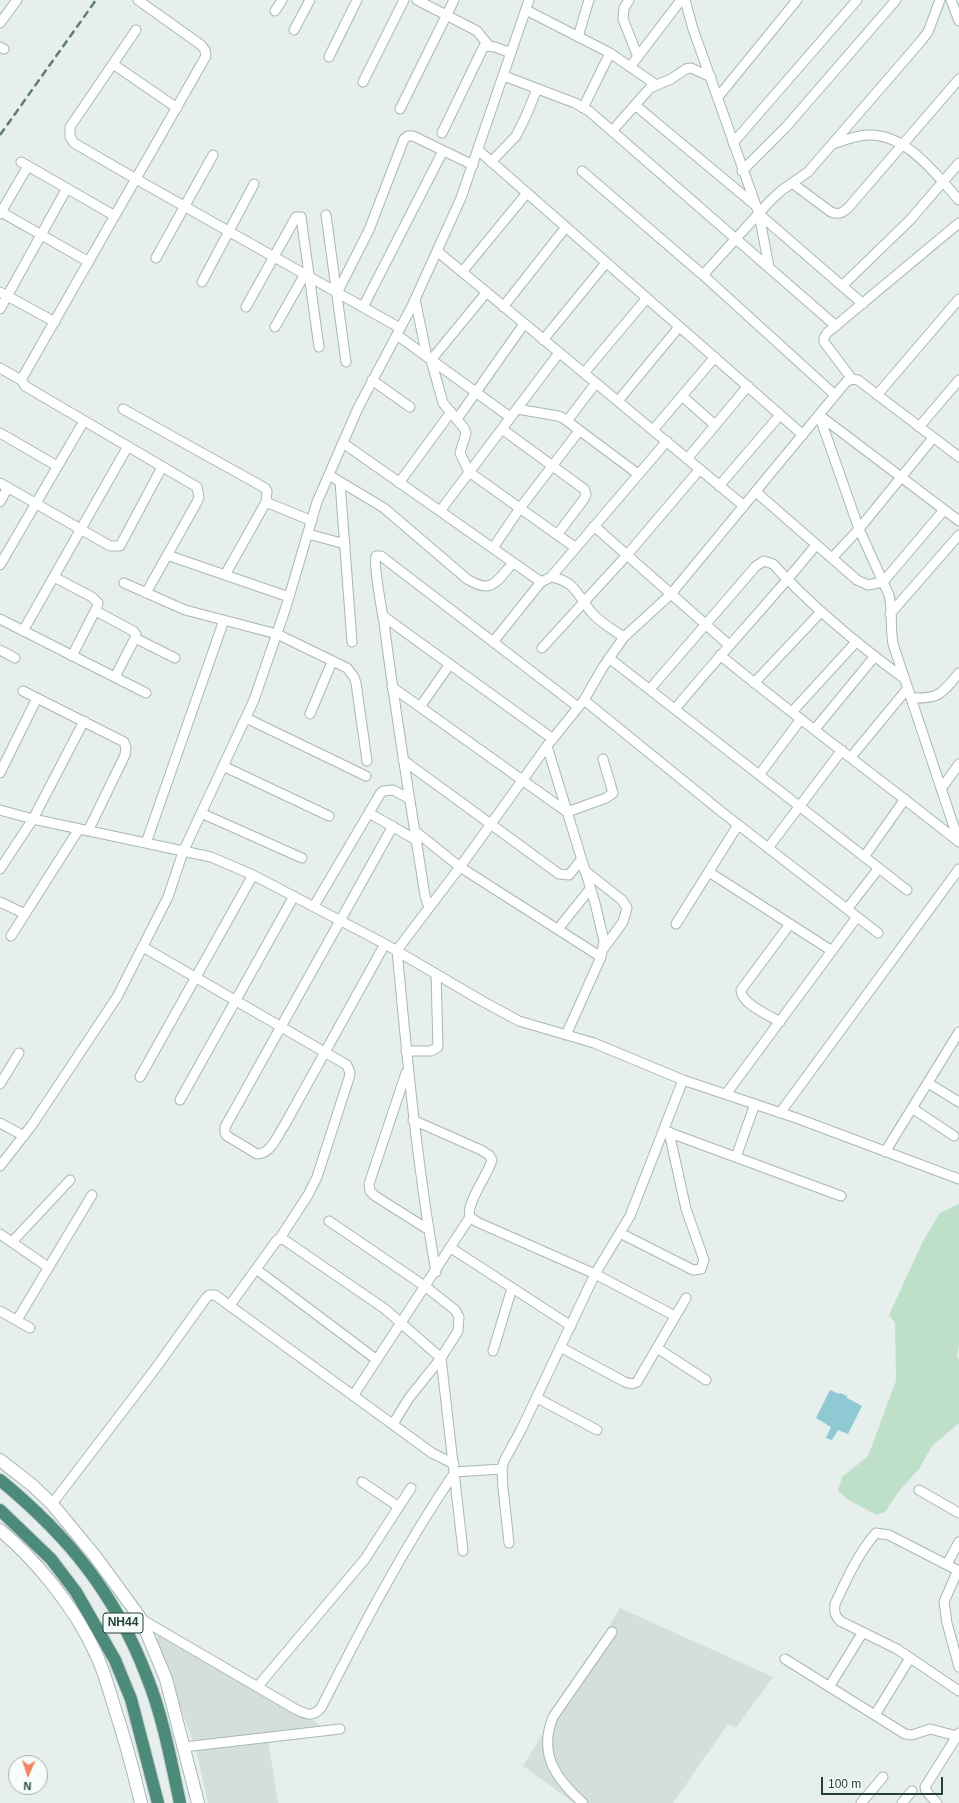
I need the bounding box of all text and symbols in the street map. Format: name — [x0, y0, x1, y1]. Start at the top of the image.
road number: NH44 — [103, 1613, 143, 1633]
north arrow — [8, 1755, 48, 1795]
scale bar — [823, 1769, 945, 1795]
text: 100 m — [828, 1777, 861, 1791]
text: N — [23, 1780, 32, 1792]

